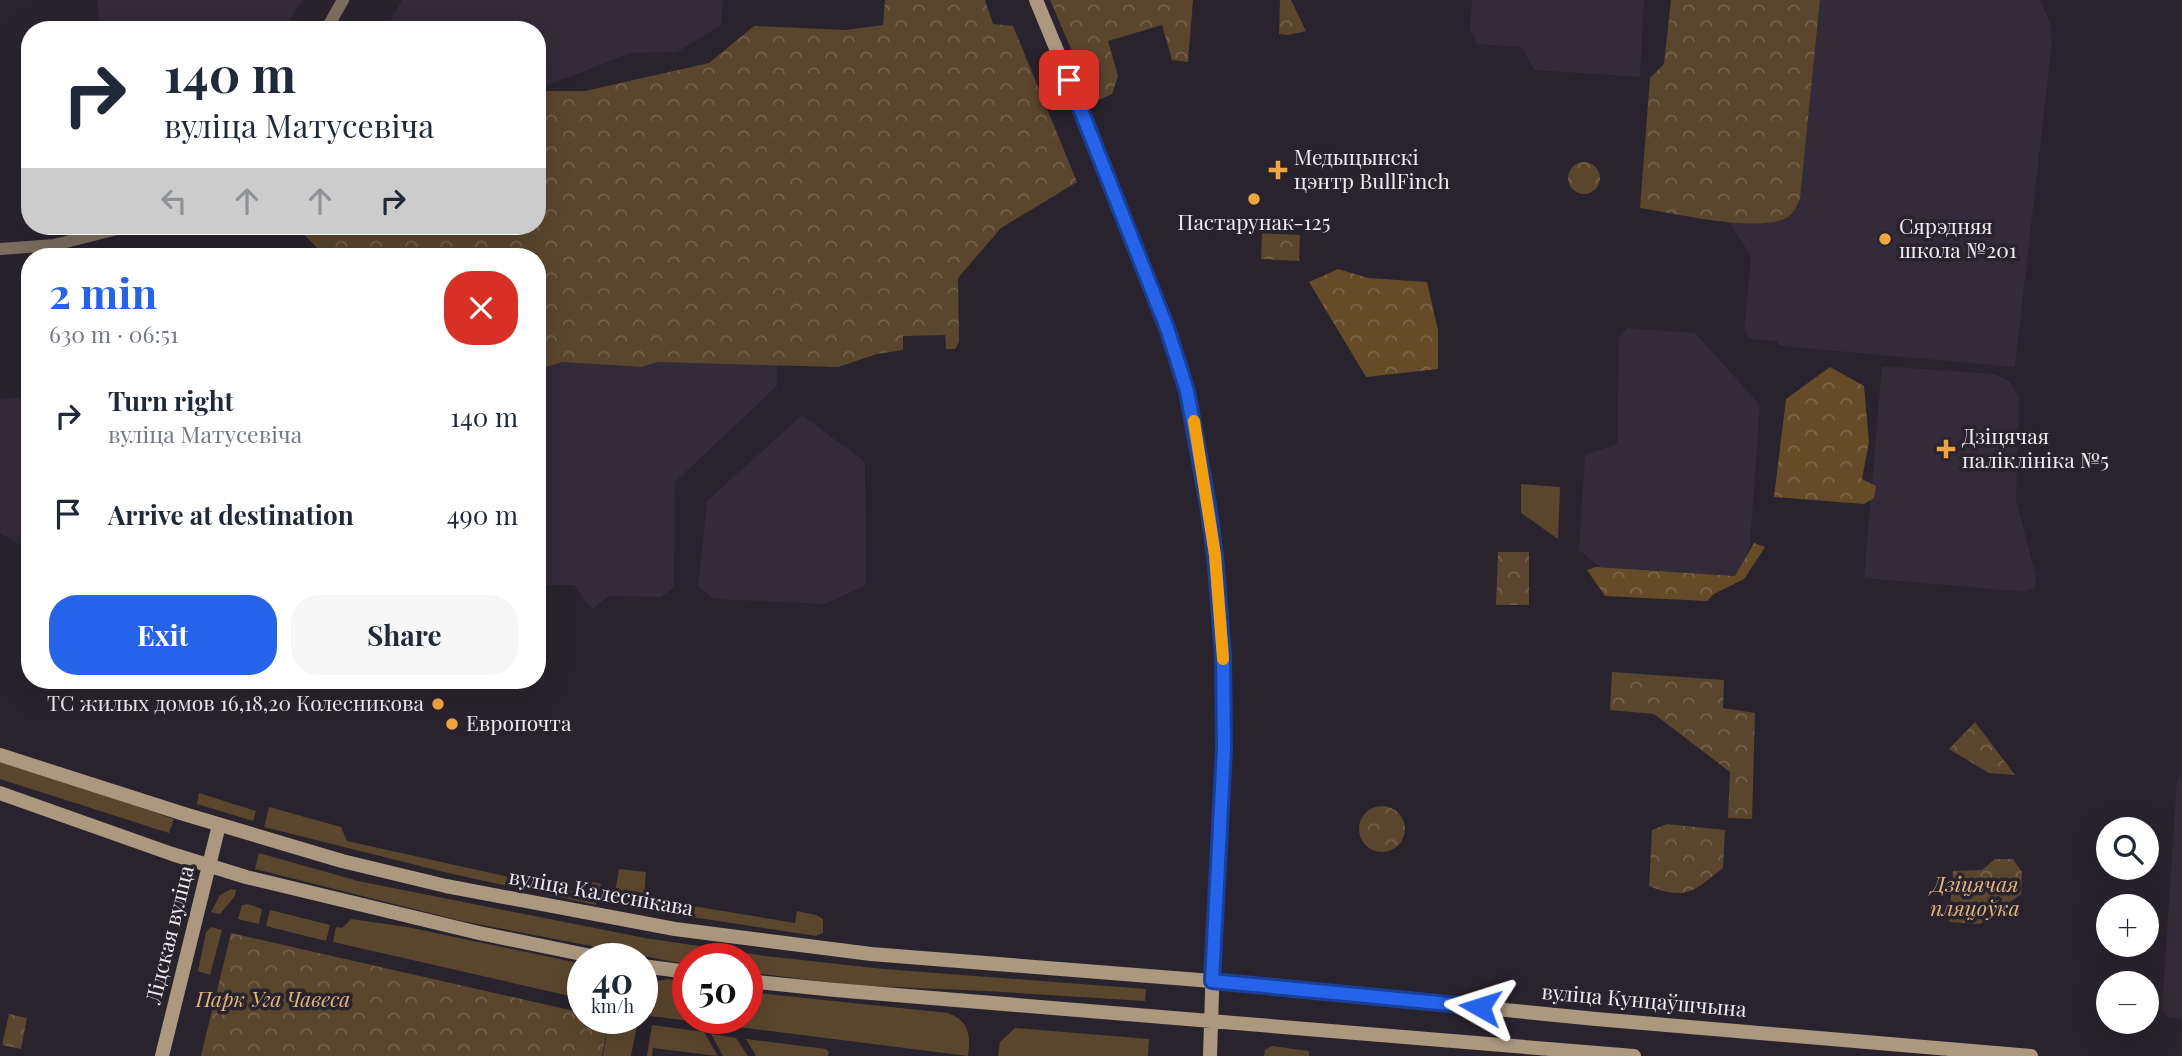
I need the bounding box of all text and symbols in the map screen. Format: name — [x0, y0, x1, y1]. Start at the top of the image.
text: 140 m — [164, 40, 296, 105]
icon: right — [49, 49, 140, 140]
pin — [1039, 50, 1099, 110]
icon: arrive — [1050, 61, 1088, 99]
text: вуліца Матусевіча — [164, 103, 434, 146]
place label: Медыцынскі цэнтр BullFinch — [1294, 142, 1450, 194]
marker: Медыцынскі цэнтр BullFinch — [1268, 160, 1288, 180]
icon: left — [155, 182, 193, 220]
icon: ahead — [228, 182, 266, 220]
icon: ahead — [301, 182, 339, 220]
icon: right — [374, 182, 412, 220]
marker: Пастарунак-125 — [1246, 191, 1262, 207]
place label: Пастарунак-125 — [1178, 207, 1330, 235]
place label: Сярэдняя школа №201 — [1899, 211, 2017, 263]
marker: Сярэдняя школа №201 — [1877, 231, 1893, 247]
text: 2 min — [49, 264, 157, 320]
button: close — [444, 271, 518, 345]
text: 630 m · 06:51 — [49, 318, 179, 349]
text: Turn right — [108, 383, 234, 418]
icon: right — [49, 397, 87, 435]
text: 140 m — [450, 399, 518, 434]
text: вуліца Матусевіча — [108, 418, 302, 449]
place label: Дзіцячая паліклініка №5 — [1962, 421, 2109, 473]
marker: Дзіцячая паліклініка №5 — [1936, 439, 1956, 459]
icon: arrive — [49, 495, 87, 533]
text: Arrive at destination — [108, 497, 354, 532]
text: 490 m — [447, 497, 518, 532]
button: Exit — [49, 595, 277, 675]
button: Share — [291, 595, 518, 675]
place label: ТС жилых домов 16,18,20 Колесникова — [47, 688, 425, 716]
marker: ТС жилых домов 16,18,20 Колесникова — [430, 696, 446, 712]
place label: Европочта — [466, 708, 572, 736]
marker: Европочта — [444, 716, 460, 732]
map controls — [2096, 817, 2159, 1034]
button: search — [2096, 817, 2159, 880]
street label: вуліца Калеснікава — [507, 861, 696, 921]
street label: Лідская вуліца — [137, 862, 199, 1008]
park label: Дзіцячая пляцоўка — [1928, 869, 2020, 921]
button: + — [2096, 894, 2159, 957]
speed limit sign: 50 — [672, 943, 763, 1034]
text: 40 — [592, 956, 633, 1003]
position arrow — [1443, 970, 1517, 1044]
button: − — [2096, 971, 2159, 1034]
street label: вуліца Кунцаўшчына — [1541, 976, 1748, 1022]
park label: Парк Уга Чавеса — [195, 984, 350, 1012]
text: km/h — [591, 994, 634, 1018]

